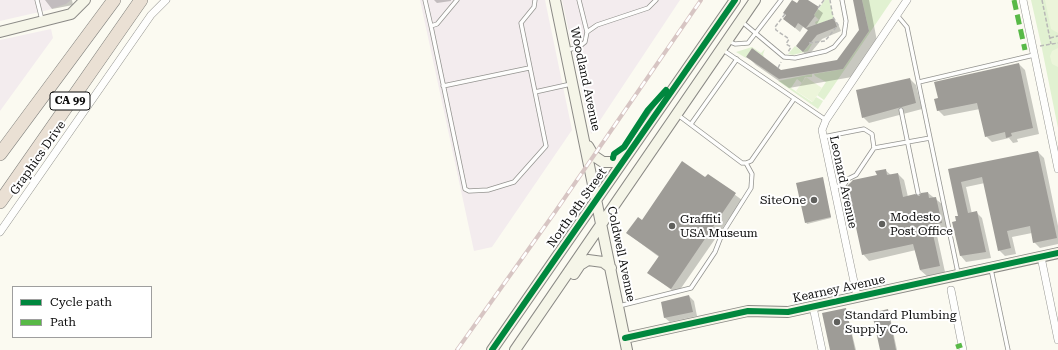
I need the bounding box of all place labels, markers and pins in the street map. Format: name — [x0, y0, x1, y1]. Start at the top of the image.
place label: SiteOne — [760, 193, 806, 207]
marker: SiteOne — [809, 195, 819, 205]
place label: Modesto Post Office — [890, 210, 953, 238]
place label: Graffiti USA Museum — [680, 212, 758, 240]
marker: Modesto Post Office — [877, 219, 887, 229]
marker: Graffiti USA Museum — [667, 221, 677, 231]
place label: Standard Plumbing Supply Co. — [845, 308, 957, 336]
marker: Standard Plumbing Supply Co. — [832, 317, 842, 327]

